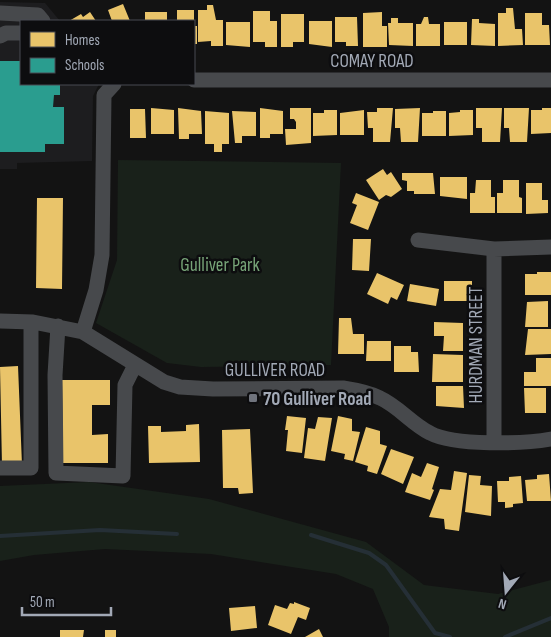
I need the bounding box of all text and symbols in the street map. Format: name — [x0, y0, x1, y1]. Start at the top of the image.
legend — [20, 20, 195, 85]
text: Homes — [65, 31, 100, 50]
street label: COMAY ROAD — [330, 50, 414, 73]
text: Schools — [65, 56, 104, 75]
park label: Gulliver Park — [180, 254, 261, 277]
street label: HURDMAN STREET — [465, 286, 488, 404]
street label: GULLIVER ROAD — [225, 359, 325, 382]
place label: 70 Gulliver Road — [263, 388, 372, 411]
marker: 70 Gulliver Road — [247, 392, 259, 404]
north arrow — [481, 567, 531, 617]
scale bar — [22, 584, 111, 616]
text: 50 m — [30, 593, 55, 612]
text: N — [496, 595, 508, 613]

